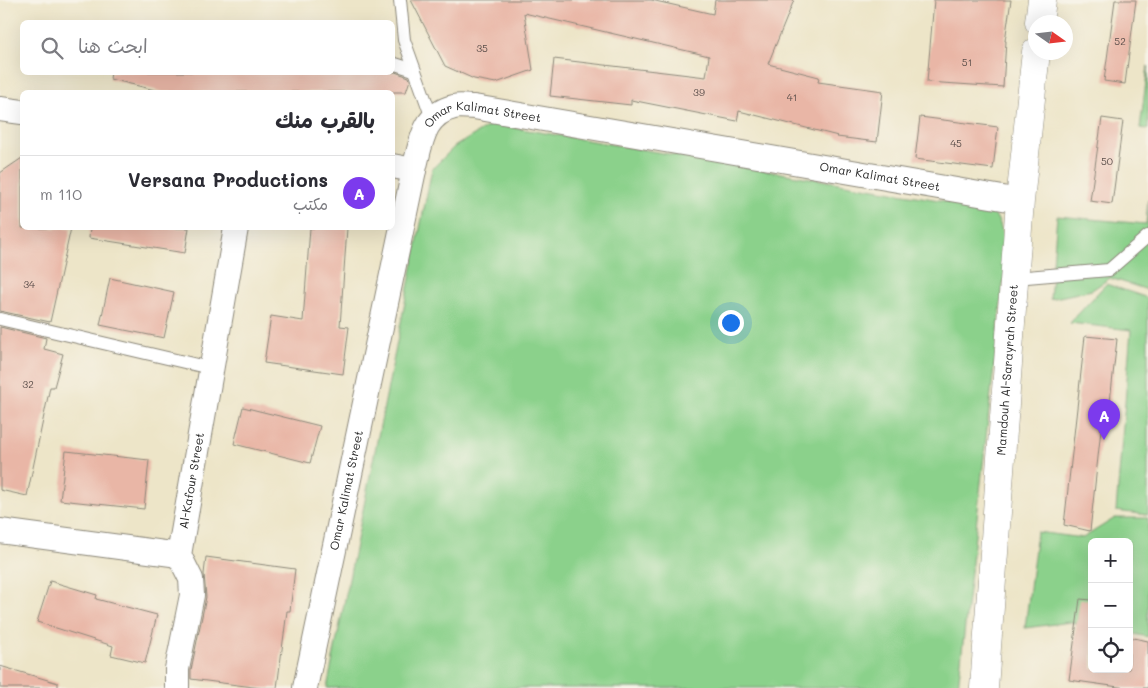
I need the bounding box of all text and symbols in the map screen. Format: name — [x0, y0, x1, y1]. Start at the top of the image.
north arrow — [1028, 15, 1073, 60]
search box — [20, 20, 395, 75]
text: ابحث هنا — [78, 33, 148, 58]
icon: search — [38, 34, 66, 62]
house number: 52 — [1114, 34, 1126, 48]
house number: 35 — [476, 41, 488, 55]
house number: 51 — [962, 55, 972, 69]
house number: 39 — [693, 85, 705, 99]
house number: 41 — [787, 90, 797, 104]
street label: Omar Kalimat Street — [420, 97, 543, 131]
text: بالقرب منك — [275, 106, 375, 133]
house number: 45 — [950, 136, 962, 150]
house number: 50 — [1101, 154, 1113, 168]
street label: Omar Kalimat Street — [818, 158, 942, 194]
text: Versana Productions — [128, 167, 328, 192]
text: 110 m — [40, 183, 82, 204]
text: A — [353, 183, 365, 204]
text: مكتب — [293, 193, 328, 214]
house number: 34 — [23, 277, 35, 291]
street label: Mamdouh Al-Sarayrah Street — [992, 284, 1021, 456]
your location — [718, 310, 744, 336]
house number: 32 — [22, 377, 34, 391]
pin: A — [1088, 399, 1120, 440]
street label: Omar Kalimat Street — [325, 429, 366, 552]
street label: Al-Kafour Street — [175, 431, 207, 530]
map controls — [1088, 538, 1133, 673]
button: + — [1088, 538, 1133, 583]
button: − — [1088, 583, 1133, 628]
button: locate — [1088, 628, 1133, 673]

